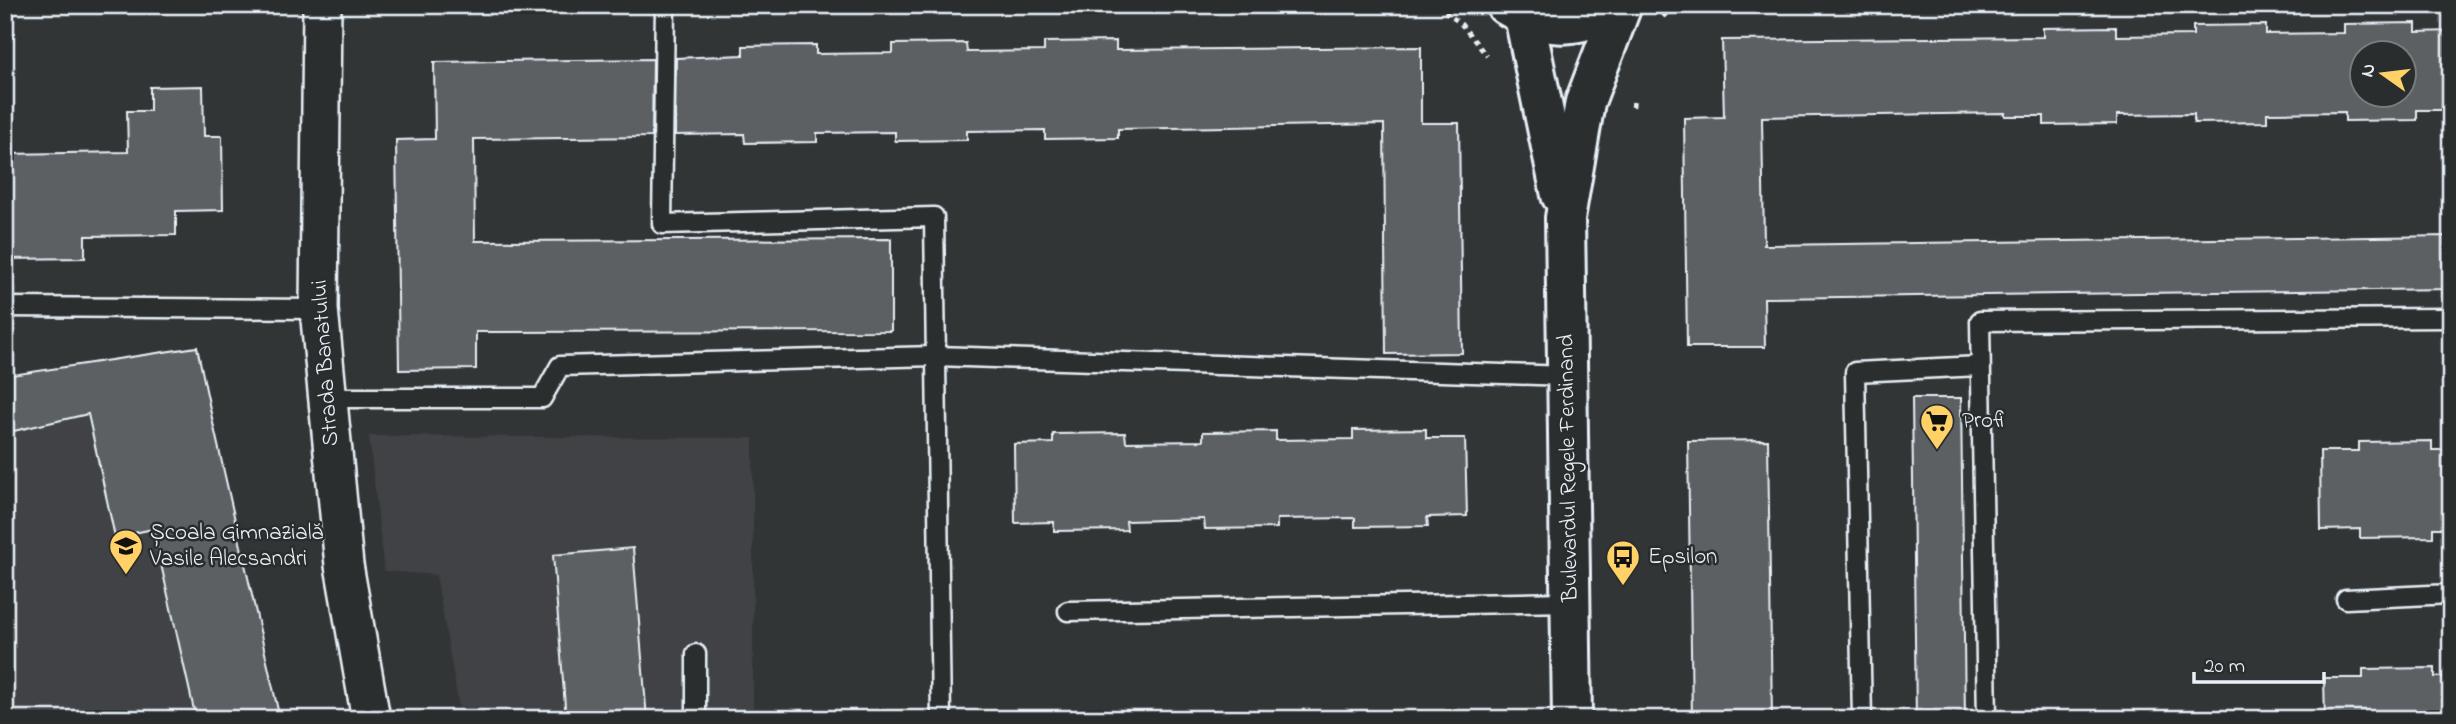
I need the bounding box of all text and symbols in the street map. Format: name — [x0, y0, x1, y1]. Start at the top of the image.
north arrow — [2348, 38, 2418, 108]
text: N — [2354, 61, 2384, 80]
street label: Strada Banatului — [304, 279, 348, 447]
street label: Bulevardul Regele Ferdinand — [1550, 334, 1589, 603]
supermarket icon: Profi — [1918, 402, 1956, 451]
place label: Profi — [1962, 405, 2008, 438]
place label: Școala Gimnazială Vasile Alecsandri — [149, 517, 324, 576]
school or university icon: Școala Gimnazială Vasile Alecsandri — [107, 527, 145, 576]
bus stop icon: Epsilon — [1604, 538, 1642, 587]
place label: Epsilon — [1648, 541, 1717, 574]
scale bar — [2194, 640, 2323, 684]
text: 20 m — [2204, 652, 2245, 682]

